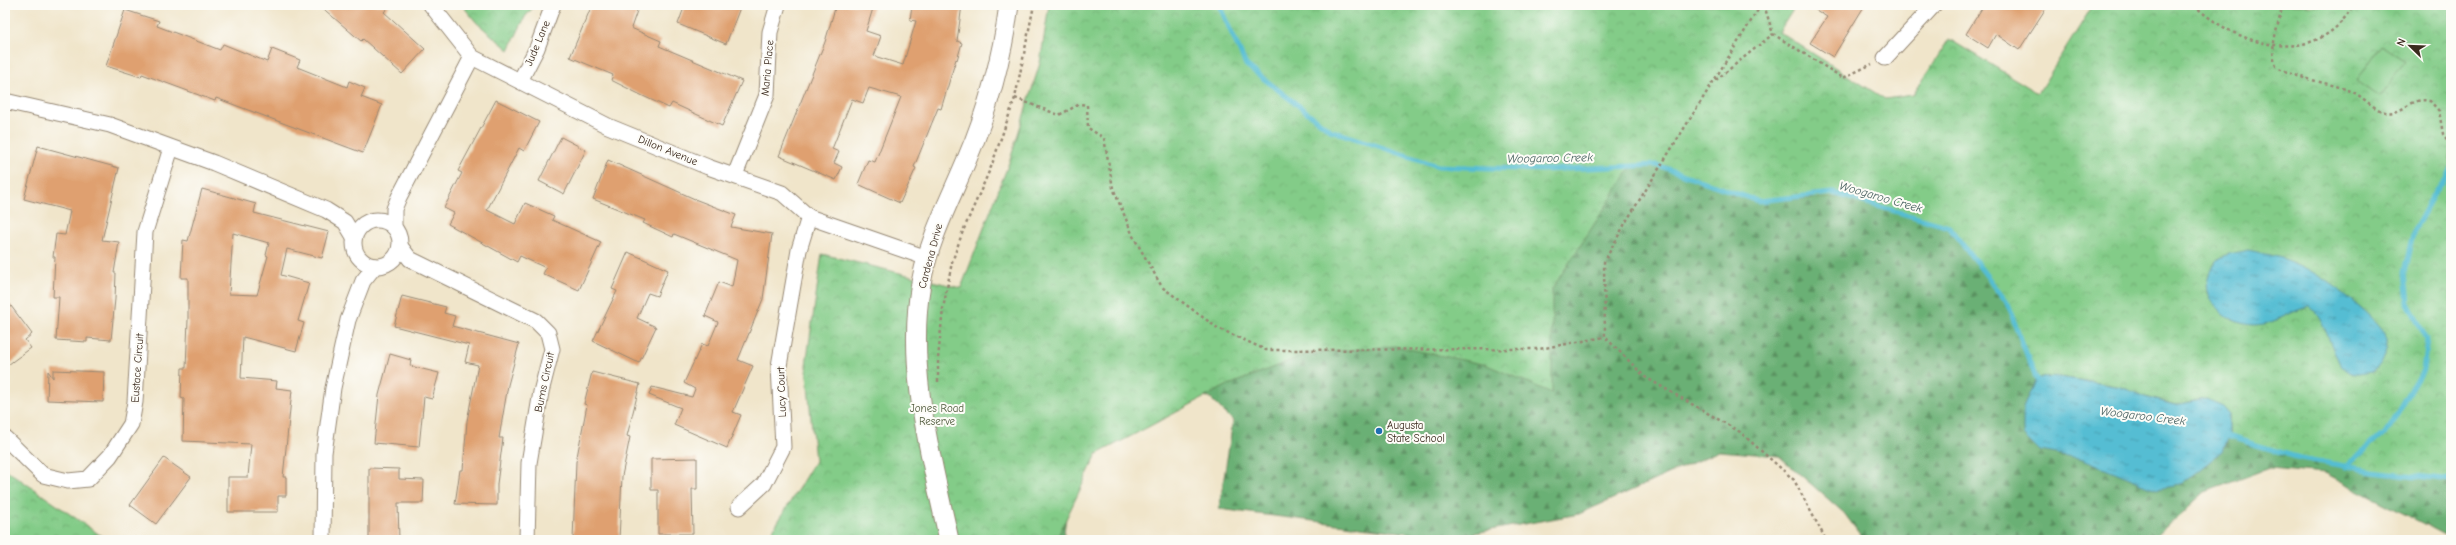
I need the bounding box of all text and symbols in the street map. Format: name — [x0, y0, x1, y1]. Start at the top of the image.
street label: Jude Lane — [522, 18, 553, 68]
north arrow — [2390, 26, 2430, 66]
text: N — [2394, 36, 2409, 48]
street label: Maria Place — [759, 39, 776, 97]
street label: Dillon Avenue — [636, 133, 700, 169]
water label: Woogaroo Creek — [1507, 150, 1593, 166]
water label: Woogaroo Creek — [1838, 178, 1924, 216]
street label: Cardena Drive — [916, 222, 946, 290]
street label: Eustace Circuit — [129, 332, 146, 403]
street label: Burns Circuit — [532, 350, 557, 413]
street label: Lucy Court — [774, 366, 789, 417]
park label: Jones Road Reserve — [910, 402, 964, 428]
water label: Woogaroo Creek — [2100, 404, 2187, 428]
place label: Augusta State School — [1387, 419, 1445, 445]
marker: Augusta State School — [1374, 426, 1384, 436]

